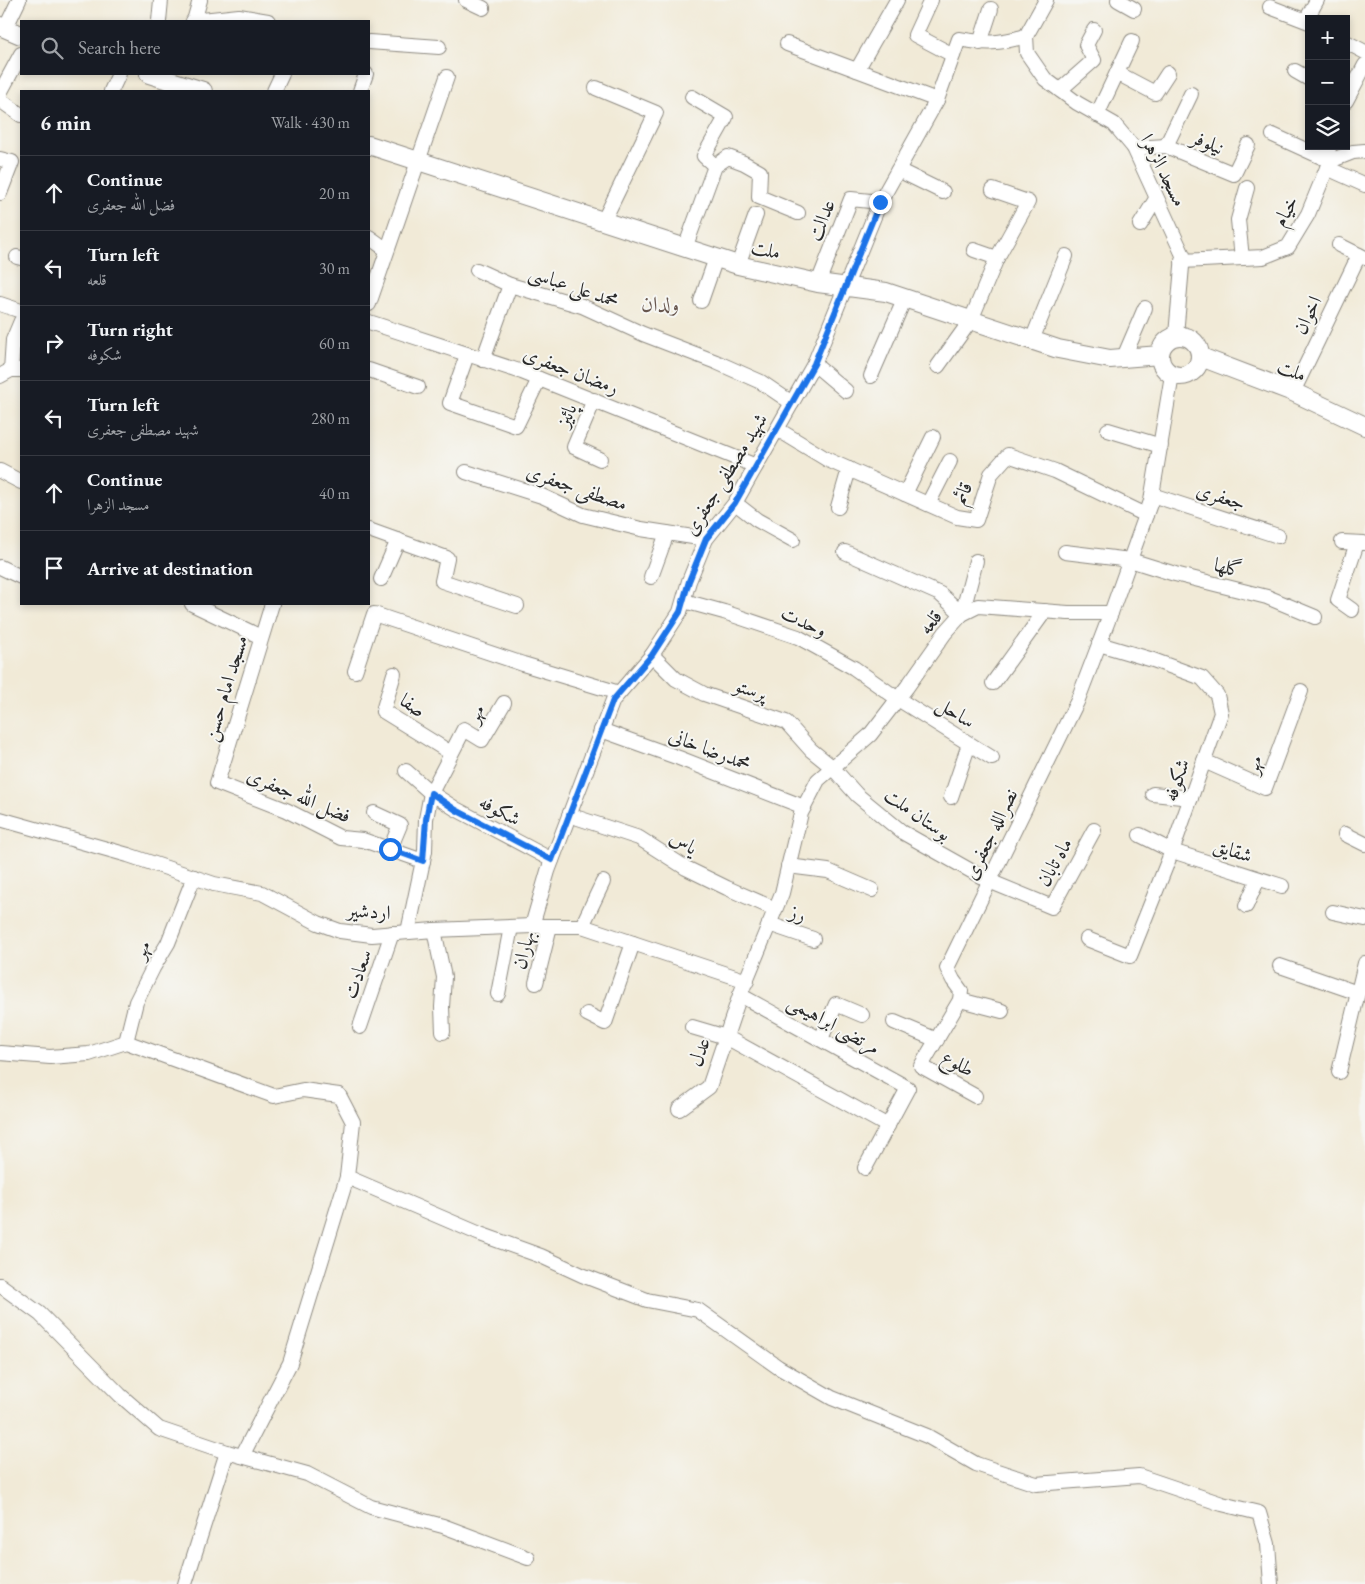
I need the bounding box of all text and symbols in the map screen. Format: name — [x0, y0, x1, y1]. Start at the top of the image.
map controls — [1305, 15, 1350, 150]
button: + — [1305, 15, 1350, 60]
search box — [20, 20, 370, 75]
icon: search — [38, 34, 66, 62]
text: Search here — [78, 35, 160, 60]
button: − — [1305, 60, 1350, 105]
button: layers — [1305, 105, 1350, 150]
text: 6 min — [40, 109, 91, 136]
text: Walk · 430 m — [271, 112, 350, 133]
street label: نیلوفر — [1186, 123, 1228, 160]
street label: مسجد الزهرا — [1135, 129, 1193, 211]
text: Continue — [87, 167, 162, 192]
icon: ahead — [40, 179, 68, 207]
text: 20 m — [319, 183, 350, 204]
route end — [869, 191, 892, 214]
street label: خیام — [1266, 191, 1308, 233]
text: فضل الله جعفری — [87, 194, 175, 215]
street label: عدالت — [801, 195, 841, 245]
street label: ملت — [749, 233, 783, 265]
text: Turn left — [87, 242, 159, 267]
icon: left — [40, 254, 68, 282]
text: 30 m — [319, 258, 350, 279]
street label: محمد علی عباسی — [525, 258, 622, 315]
text: قلعه — [87, 269, 107, 290]
district label: ولدان — [641, 290, 679, 317]
street label: اخوان — [1287, 291, 1327, 339]
text: Turn right — [87, 317, 173, 342]
icon: right — [40, 329, 68, 357]
text: 60 m — [319, 333, 350, 354]
street label: رمضان جعفری — [520, 340, 622, 400]
text: شکوفه — [87, 344, 122, 365]
street label: ملت — [1274, 352, 1310, 388]
text: Turn left — [87, 392, 159, 417]
street label: پائیز — [549, 398, 585, 434]
icon: left — [40, 404, 68, 432]
text: 280 m — [311, 408, 350, 429]
street label: شهید مصطفی جعفری — [677, 408, 775, 541]
text: شهید مصطفی جعفری — [87, 419, 199, 440]
street label: مصطفی جعفری — [522, 458, 631, 518]
text: Continue — [87, 467, 162, 492]
street label: جعفری — [1193, 476, 1249, 516]
street label: قائم — [946, 477, 983, 511]
icon: ahead — [40, 479, 68, 507]
text: 40 m — [319, 483, 350, 504]
text: مسجد الزهرا — [87, 494, 149, 515]
street label: گلها — [1211, 551, 1245, 583]
icon: arrive — [40, 554, 68, 582]
text: Arrive at destination — [87, 556, 253, 581]
street label: وحدت — [777, 599, 831, 643]
street label: قلعه — [912, 604, 948, 640]
street label: مسجد امام حسن — [197, 632, 258, 746]
street label: پرستو — [729, 671, 773, 708]
street label: صفا — [395, 687, 431, 723]
street label: ساحل — [931, 690, 980, 736]
street label: مهر — [458, 699, 491, 729]
street label: محمدرضا خانی — [665, 721, 755, 777]
street label: مهر — [1237, 751, 1268, 779]
street label: شکوفه — [1157, 755, 1195, 805]
street label: فضل الله جعفری — [242, 760, 356, 830]
street label: بوستان ملت — [879, 781, 957, 847]
street label: نصرالله جعفری — [957, 784, 1024, 884]
street label: شکوفه — [475, 788, 525, 832]
street label: یاس — [665, 824, 704, 861]
street label: شقایق — [1210, 832, 1256, 868]
street label: ماه تابان — [1030, 833, 1078, 891]
route start — [379, 838, 402, 861]
street label: اردشیر — [345, 897, 391, 925]
street label: رز — [784, 897, 810, 928]
street label: بهاران — [506, 928, 540, 972]
street label: مهر — [124, 935, 157, 965]
street label: سعادت — [336, 946, 378, 1002]
street label: مرتضی ابراهیمی — [782, 988, 885, 1062]
street label: عدل — [682, 1034, 716, 1070]
street label: طلوع — [935, 1043, 979, 1087]

